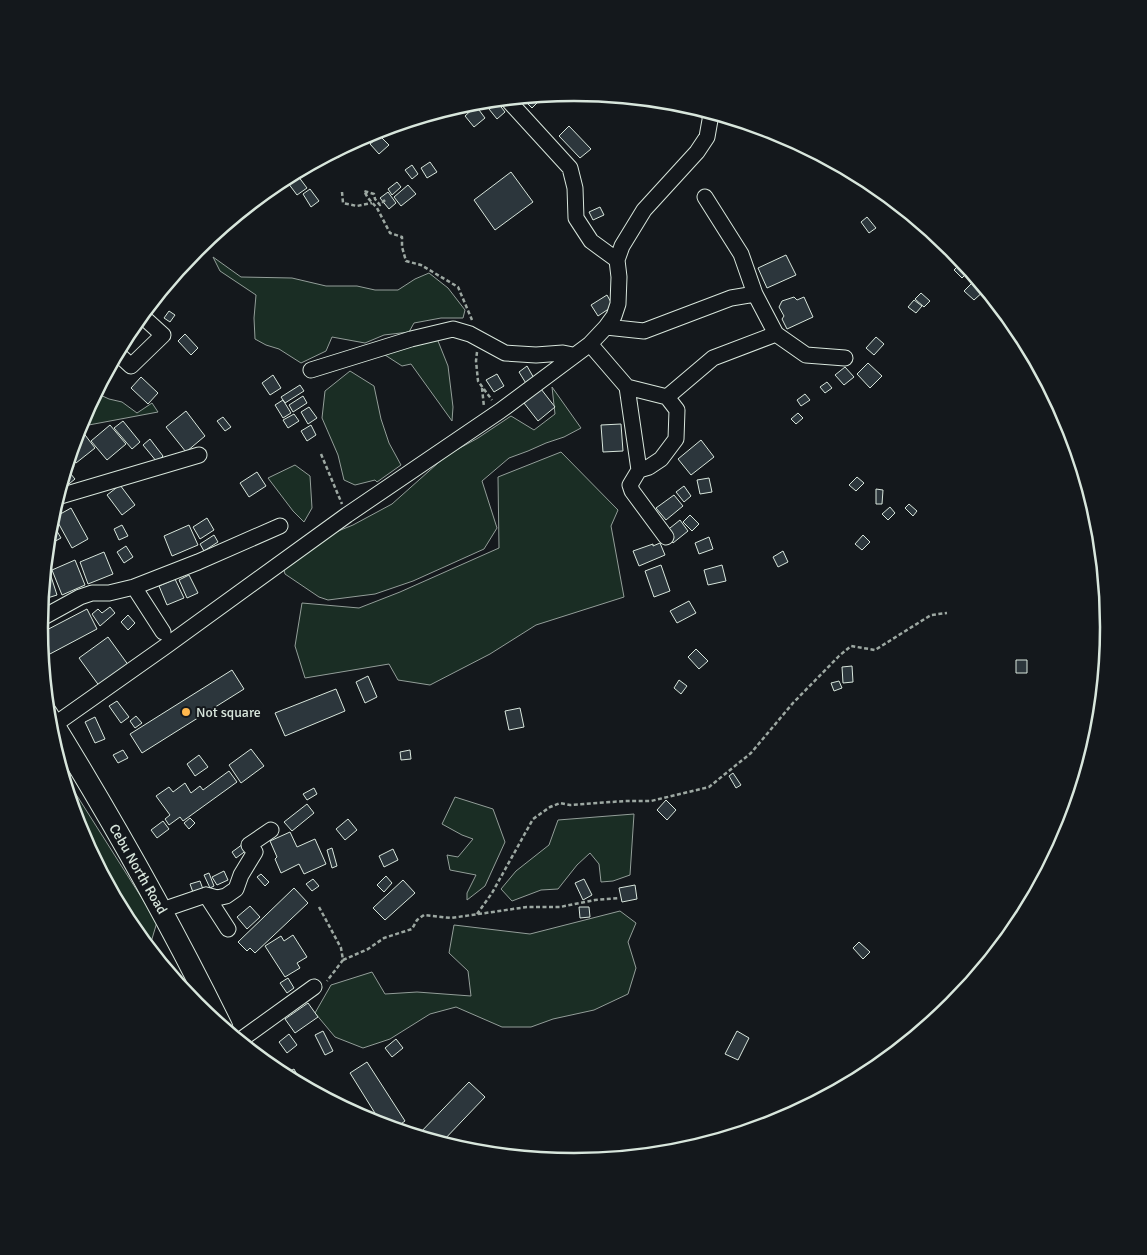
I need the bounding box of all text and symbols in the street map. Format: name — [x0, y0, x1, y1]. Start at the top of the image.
place label: Not square — [196, 704, 261, 721]
marker: Not square — [180, 706, 192, 718]
street label: Cebu North Road — [105, 821, 171, 917]

